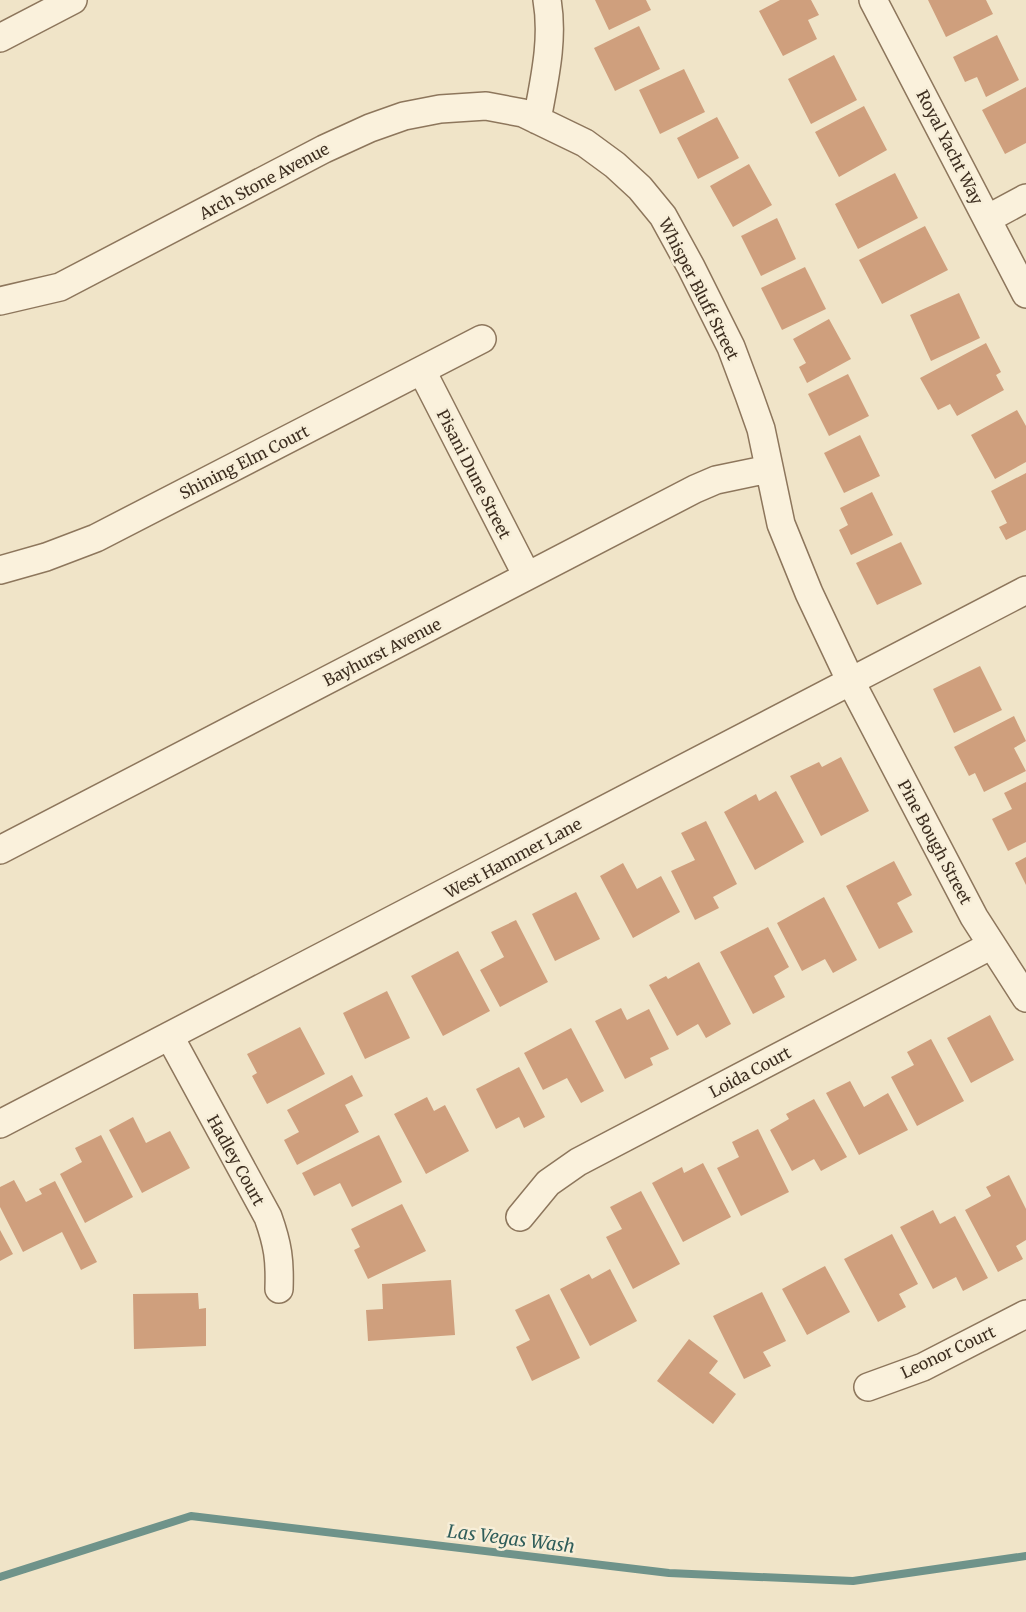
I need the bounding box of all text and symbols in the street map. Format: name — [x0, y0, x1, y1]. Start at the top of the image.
street label: Royal Yacht Way — [913, 86, 988, 208]
street label: Arch Stone Avenue — [195, 138, 332, 224]
street label: Whisper Bluff Street — [654, 214, 744, 364]
street label: Pisani Dune Street — [433, 406, 516, 543]
street label: Shining Elm Court — [176, 420, 313, 503]
street label: Bayhurst Avenue — [320, 614, 444, 690]
street label: Pine Bough Street — [894, 776, 977, 908]
street label: West Hammer Lane — [440, 814, 585, 903]
street label: Loida Court — [706, 1042, 795, 1102]
street label: Hadley Court — [203, 1111, 269, 1209]
street label: Leonor Court — [898, 1321, 999, 1383]
water label: Las Vegas Wash — [446, 1519, 576, 1558]

